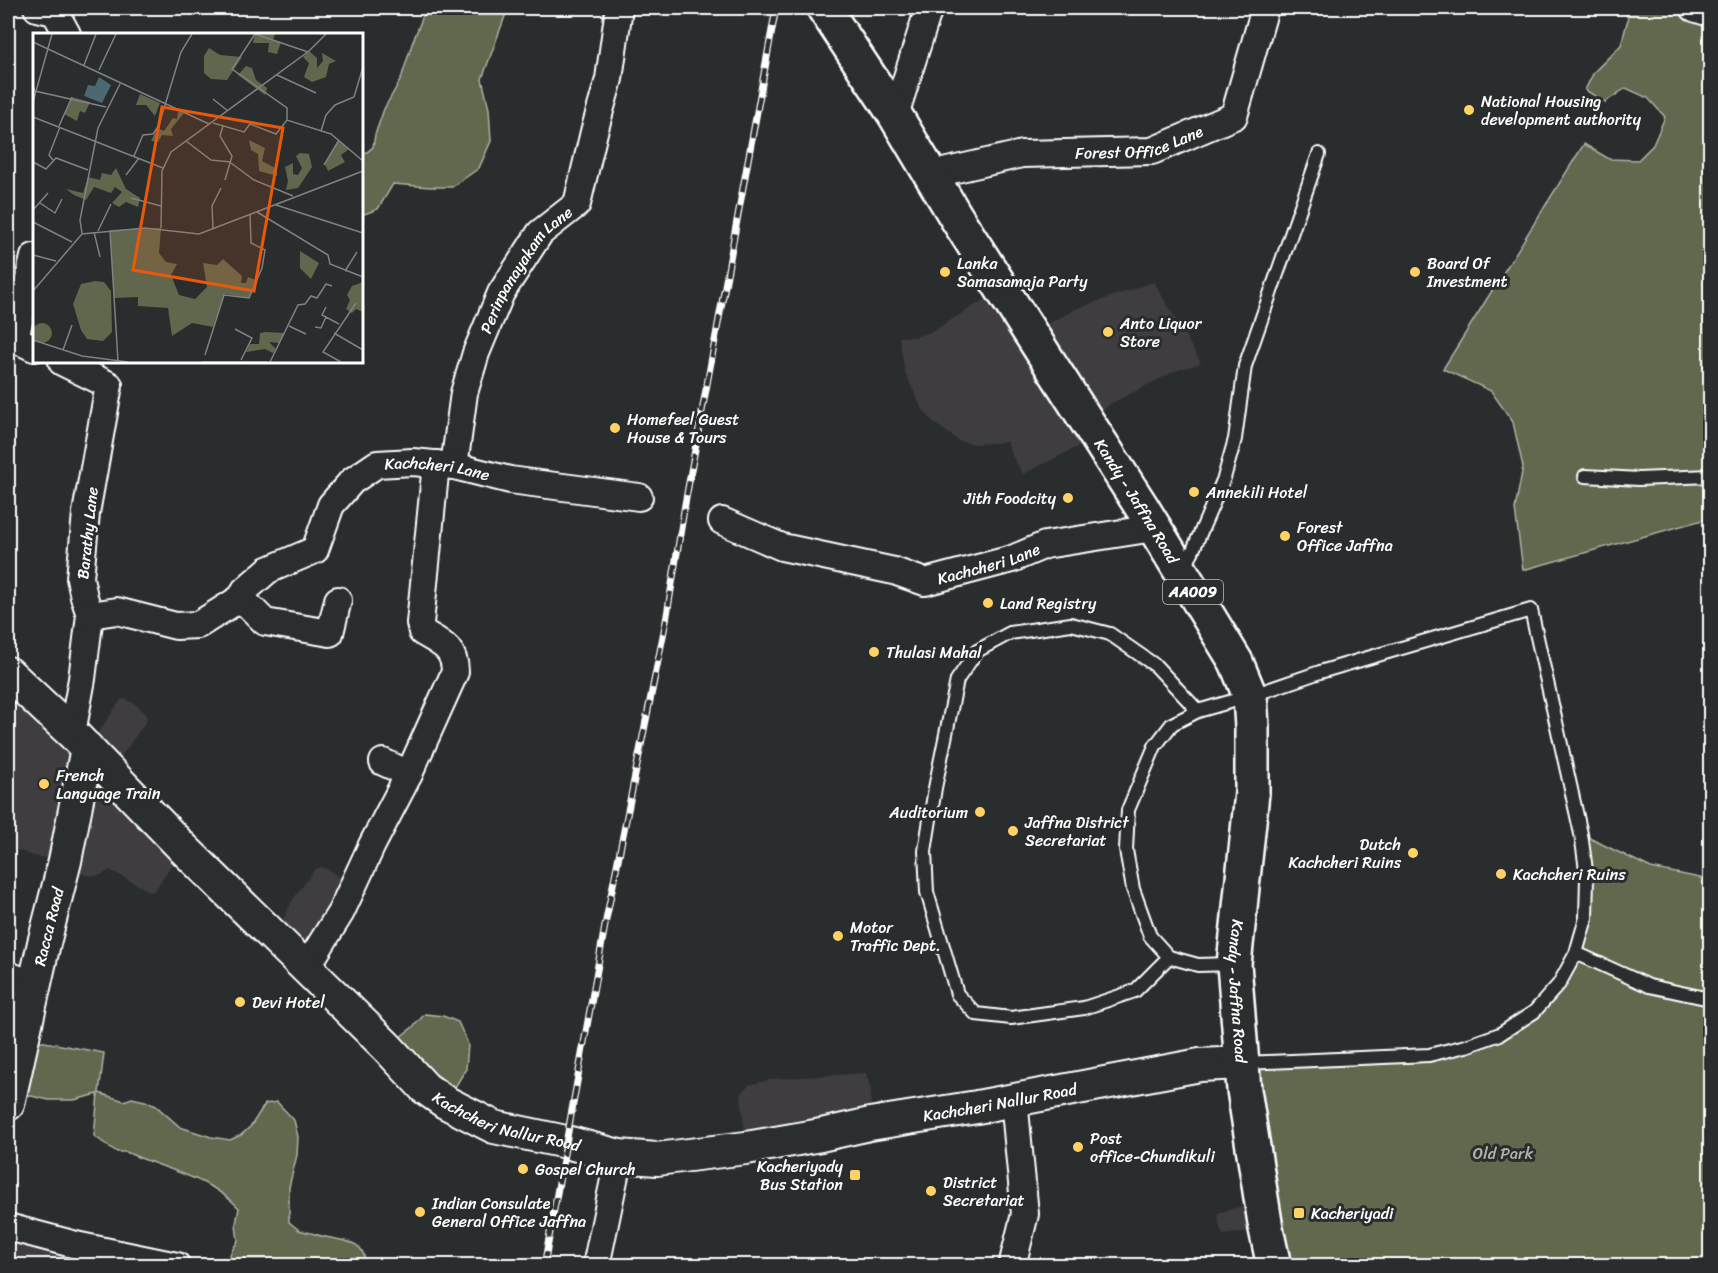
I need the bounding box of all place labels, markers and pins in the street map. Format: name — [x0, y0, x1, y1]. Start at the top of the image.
place label: National Housing development authority — [1481, 87, 1642, 134]
marker: National Housing development authority — [1462, 103, 1476, 117]
place label: Lanka Samasamaja Party — [957, 249, 1088, 296]
place label: Board Of Investment — [1426, 249, 1507, 296]
marker: Lanka Samasamaja Party — [938, 265, 952, 279]
marker: Board Of Investment — [1408, 265, 1422, 279]
place label: Anto Liquor Store — [1119, 309, 1203, 356]
marker: Anto Liquor Store — [1101, 325, 1115, 339]
place label: Homefeel Guest House & Tours — [627, 405, 739, 452]
marker: Homefeel Guest House & Tours — [608, 421, 622, 435]
place label: Annekili Hotel — [1205, 478, 1308, 507]
place label: Jith Foodcity — [963, 484, 1057, 513]
marker: Annekili Hotel — [1187, 485, 1201, 499]
marker: Jith Foodcity — [1061, 491, 1075, 505]
place label: Forest Office Jaffna — [1297, 513, 1393, 560]
marker: Forest Office Jaffna — [1278, 529, 1292, 543]
place label: Land Registry — [1000, 589, 1097, 618]
marker: Land Registry — [981, 596, 995, 610]
place label: Thulasi Mahal — [886, 638, 982, 667]
marker: Thulasi Mahal — [867, 645, 881, 659]
place label: French Language Train — [56, 761, 161, 808]
marker: French Language Train — [37, 777, 51, 791]
place label: Auditorium — [888, 798, 968, 827]
marker: Auditorium — [973, 805, 987, 819]
place label: Jaffna District Secretariat — [1024, 808, 1129, 855]
marker: Jaffna District Secretariat — [1006, 824, 1020, 838]
place label: Dutch Kachcheri Ruins — [1288, 830, 1402, 877]
marker: Dutch Kachcheri Ruins — [1406, 846, 1420, 860]
place label: Kachcheri Ruins — [1513, 860, 1626, 889]
marker: Kachcheri Ruins — [1494, 867, 1508, 881]
place label: Motor Traffic Dept. — [850, 913, 941, 960]
marker: Motor Traffic Dept. — [831, 929, 845, 943]
place label: Devi Hotel — [252, 988, 325, 1017]
marker: Devi Hotel — [233, 995, 247, 1009]
place label: Post office-Chundikuli — [1090, 1124, 1215, 1171]
marker: Post office-Chundikuli — [1071, 1140, 1085, 1154]
place label: Kacheriyady Bus Station — [757, 1152, 844, 1199]
place label: Gospel Church — [535, 1155, 636, 1184]
marker: Gospel Church — [516, 1162, 530, 1176]
marker: Kacheriyady Bus Station — [848, 1168, 862, 1182]
place label: District Secretariat — [943, 1168, 1025, 1215]
marker: District Secretariat — [924, 1184, 938, 1198]
place label: Indian Consulate General Office Jaffna — [431, 1189, 586, 1236]
place label: Kacheriyadi — [1311, 1199, 1394, 1228]
marker: Indian Consulate General Office Jaffna — [413, 1205, 427, 1219]
marker: Kacheriyadi — [1292, 1206, 1306, 1220]

